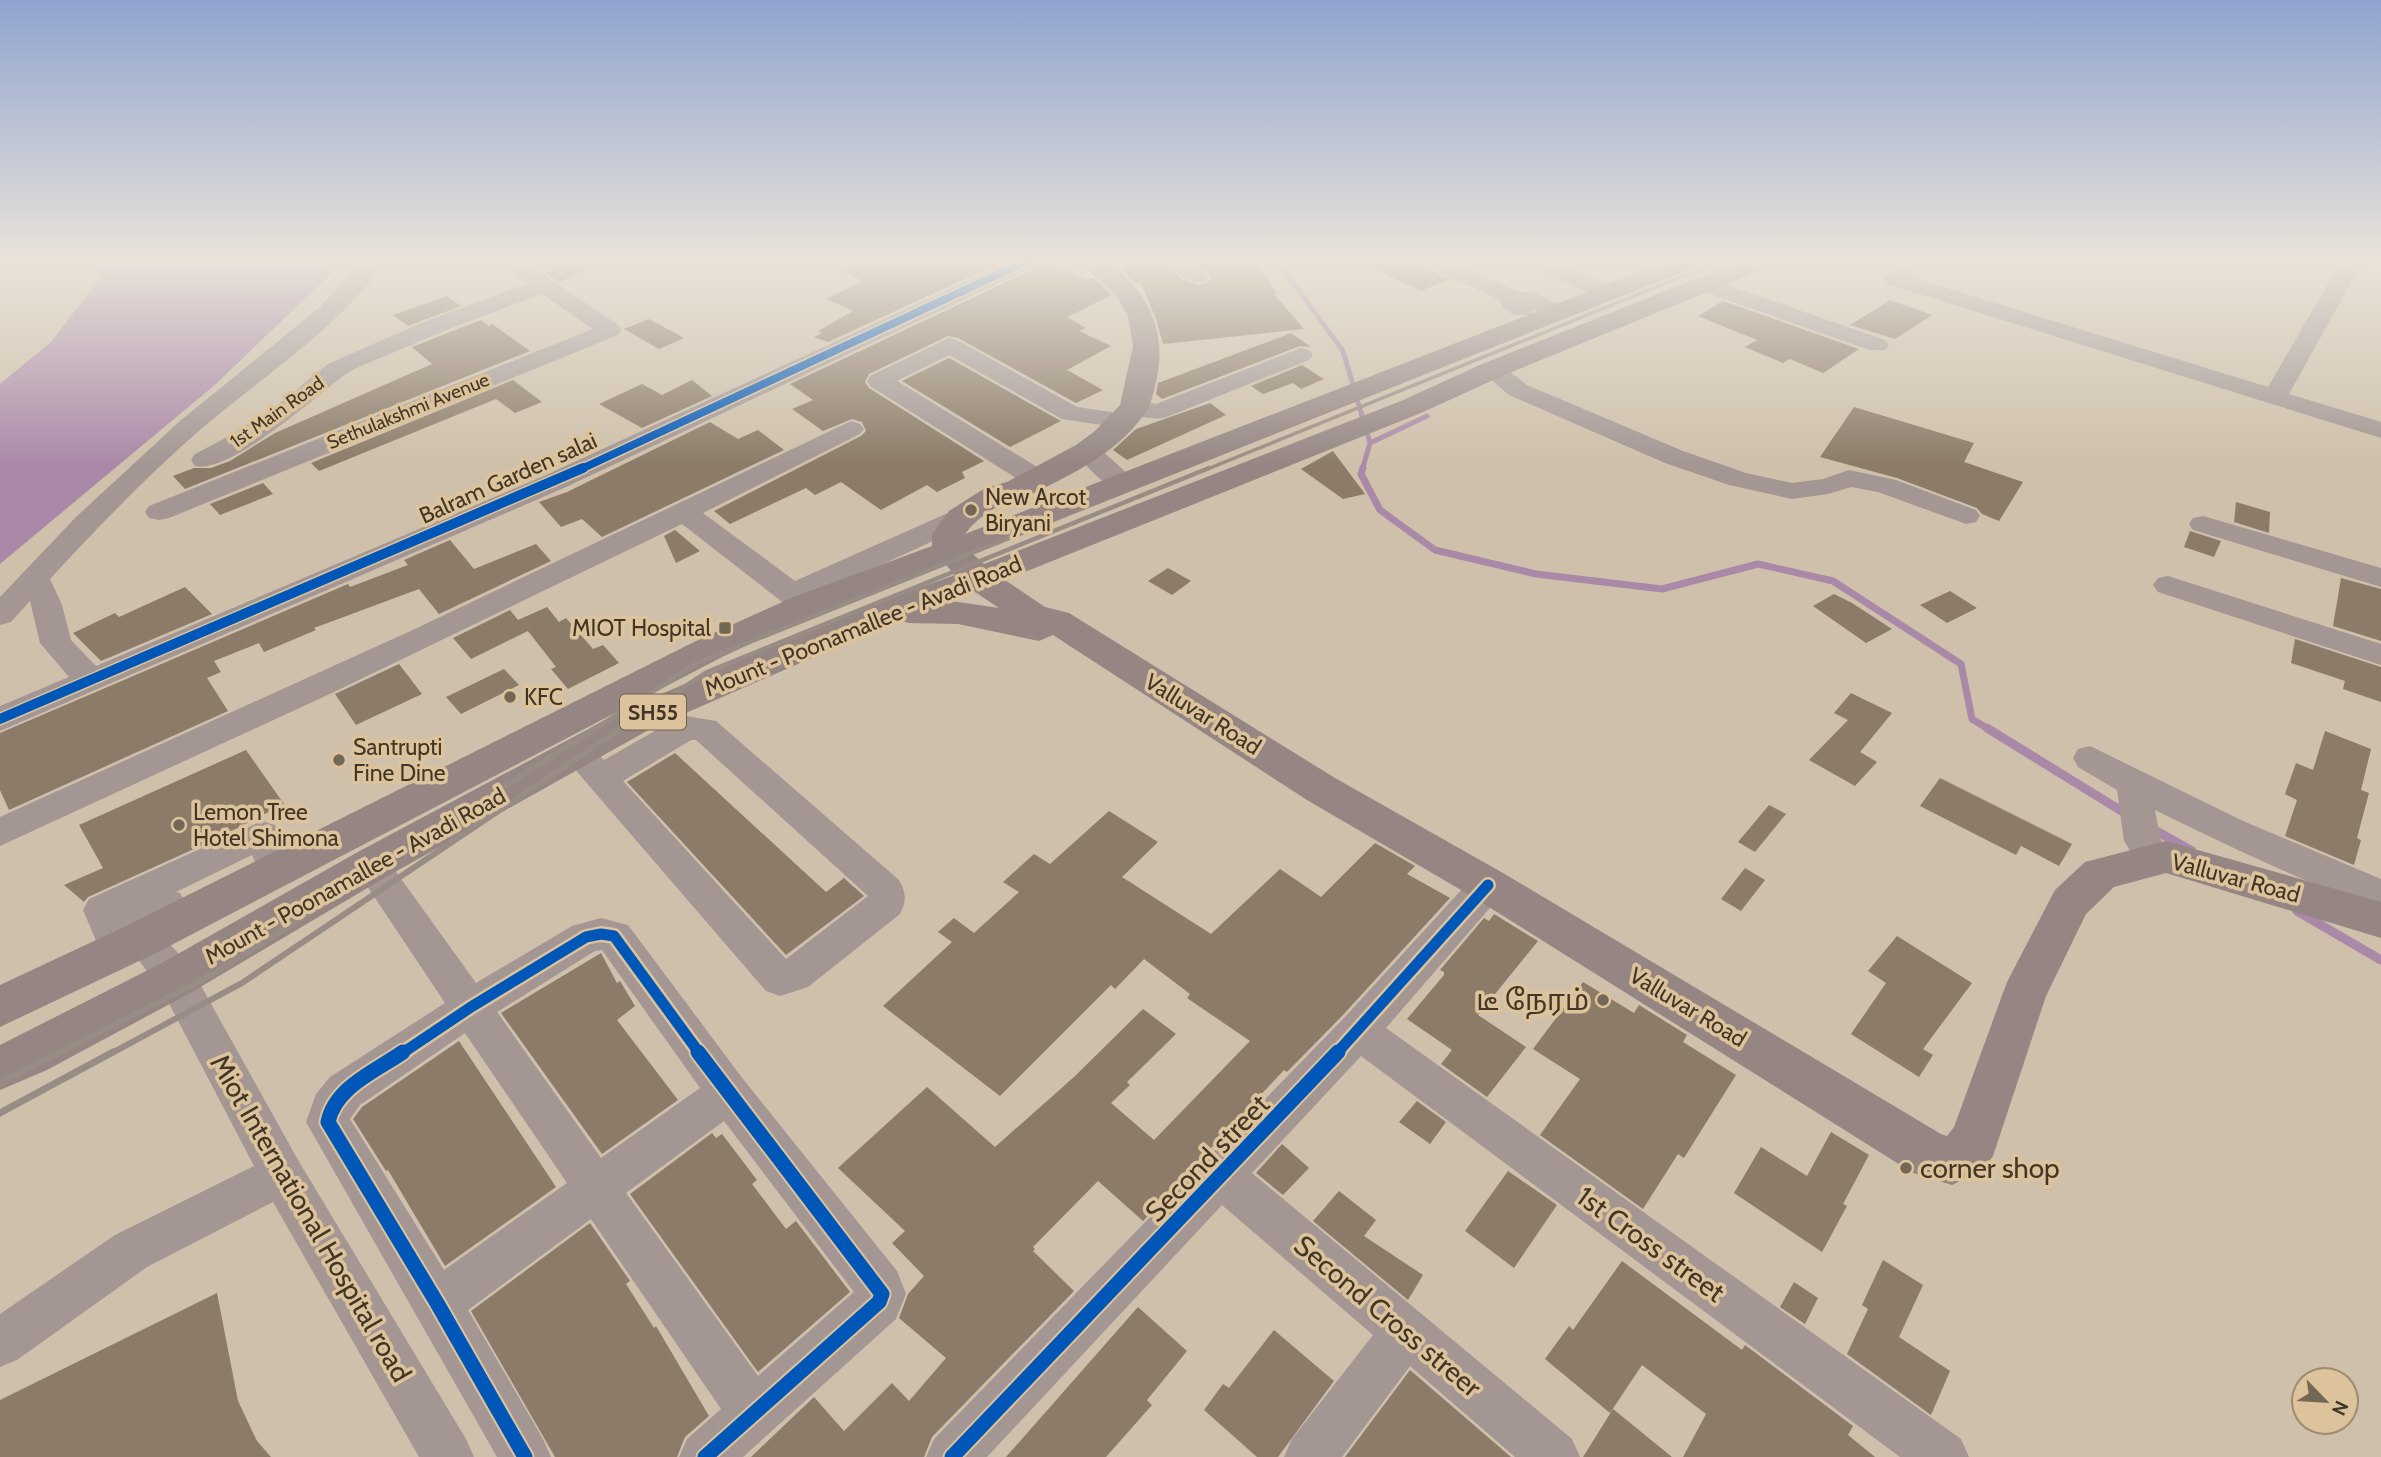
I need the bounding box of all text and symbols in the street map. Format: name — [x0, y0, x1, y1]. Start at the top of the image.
street label: Sethulakshmi Avenue — [323, 368, 493, 454]
street label: 1st Main Road — [226, 371, 328, 453]
street label: Balram Garden salai — [415, 426, 601, 530]
place label: New Arcot Biryani — [985, 483, 1086, 537]
marker: New Arcot Biryani — [963, 502, 979, 518]
street label: Mount - Poonamallee - Avadi Road — [700, 549, 1026, 703]
place label: MIOT Hospital — [572, 614, 712, 642]
marker: MIOT Hospital — [717, 620, 733, 636]
street label: Valluvar Road — [1140, 667, 1266, 761]
place label: KFC — [524, 683, 563, 711]
marker: KFC — [502, 689, 518, 705]
road number: SH55 — [620, 694, 686, 730]
place label: Santrupti Fine Dine — [353, 733, 446, 787]
marker: Santrupti Fine Dine — [331, 752, 347, 768]
street label: Mount - Poonamallee - Avadi Road — [200, 781, 510, 971]
place label: Lemon Tree Hotel Shimona — [193, 798, 339, 852]
marker: Lemon Tree Hotel Shimona — [171, 817, 187, 833]
street label: Valluvar Road — [2169, 847, 2303, 909]
street label: Valluvar Road — [1624, 961, 1752, 1053]
place label: டீ நேரம் — [1476, 983, 1589, 1019]
marker: டீ நேரம் — [1595, 992, 1611, 1008]
street label: Miot International Hospital road — [203, 1048, 419, 1388]
street label: Second street — [1138, 1087, 1276, 1229]
place label: corner shop — [1920, 1151, 2060, 1185]
marker: corner shop — [1898, 1160, 1914, 1176]
street label: 1st Cross street — [1570, 1179, 1732, 1309]
street label: Second Cross streer — [1288, 1228, 1488, 1404]
north arrow — [2290, 1366, 2360, 1436]
text: N — [2327, 1397, 2353, 1419]

